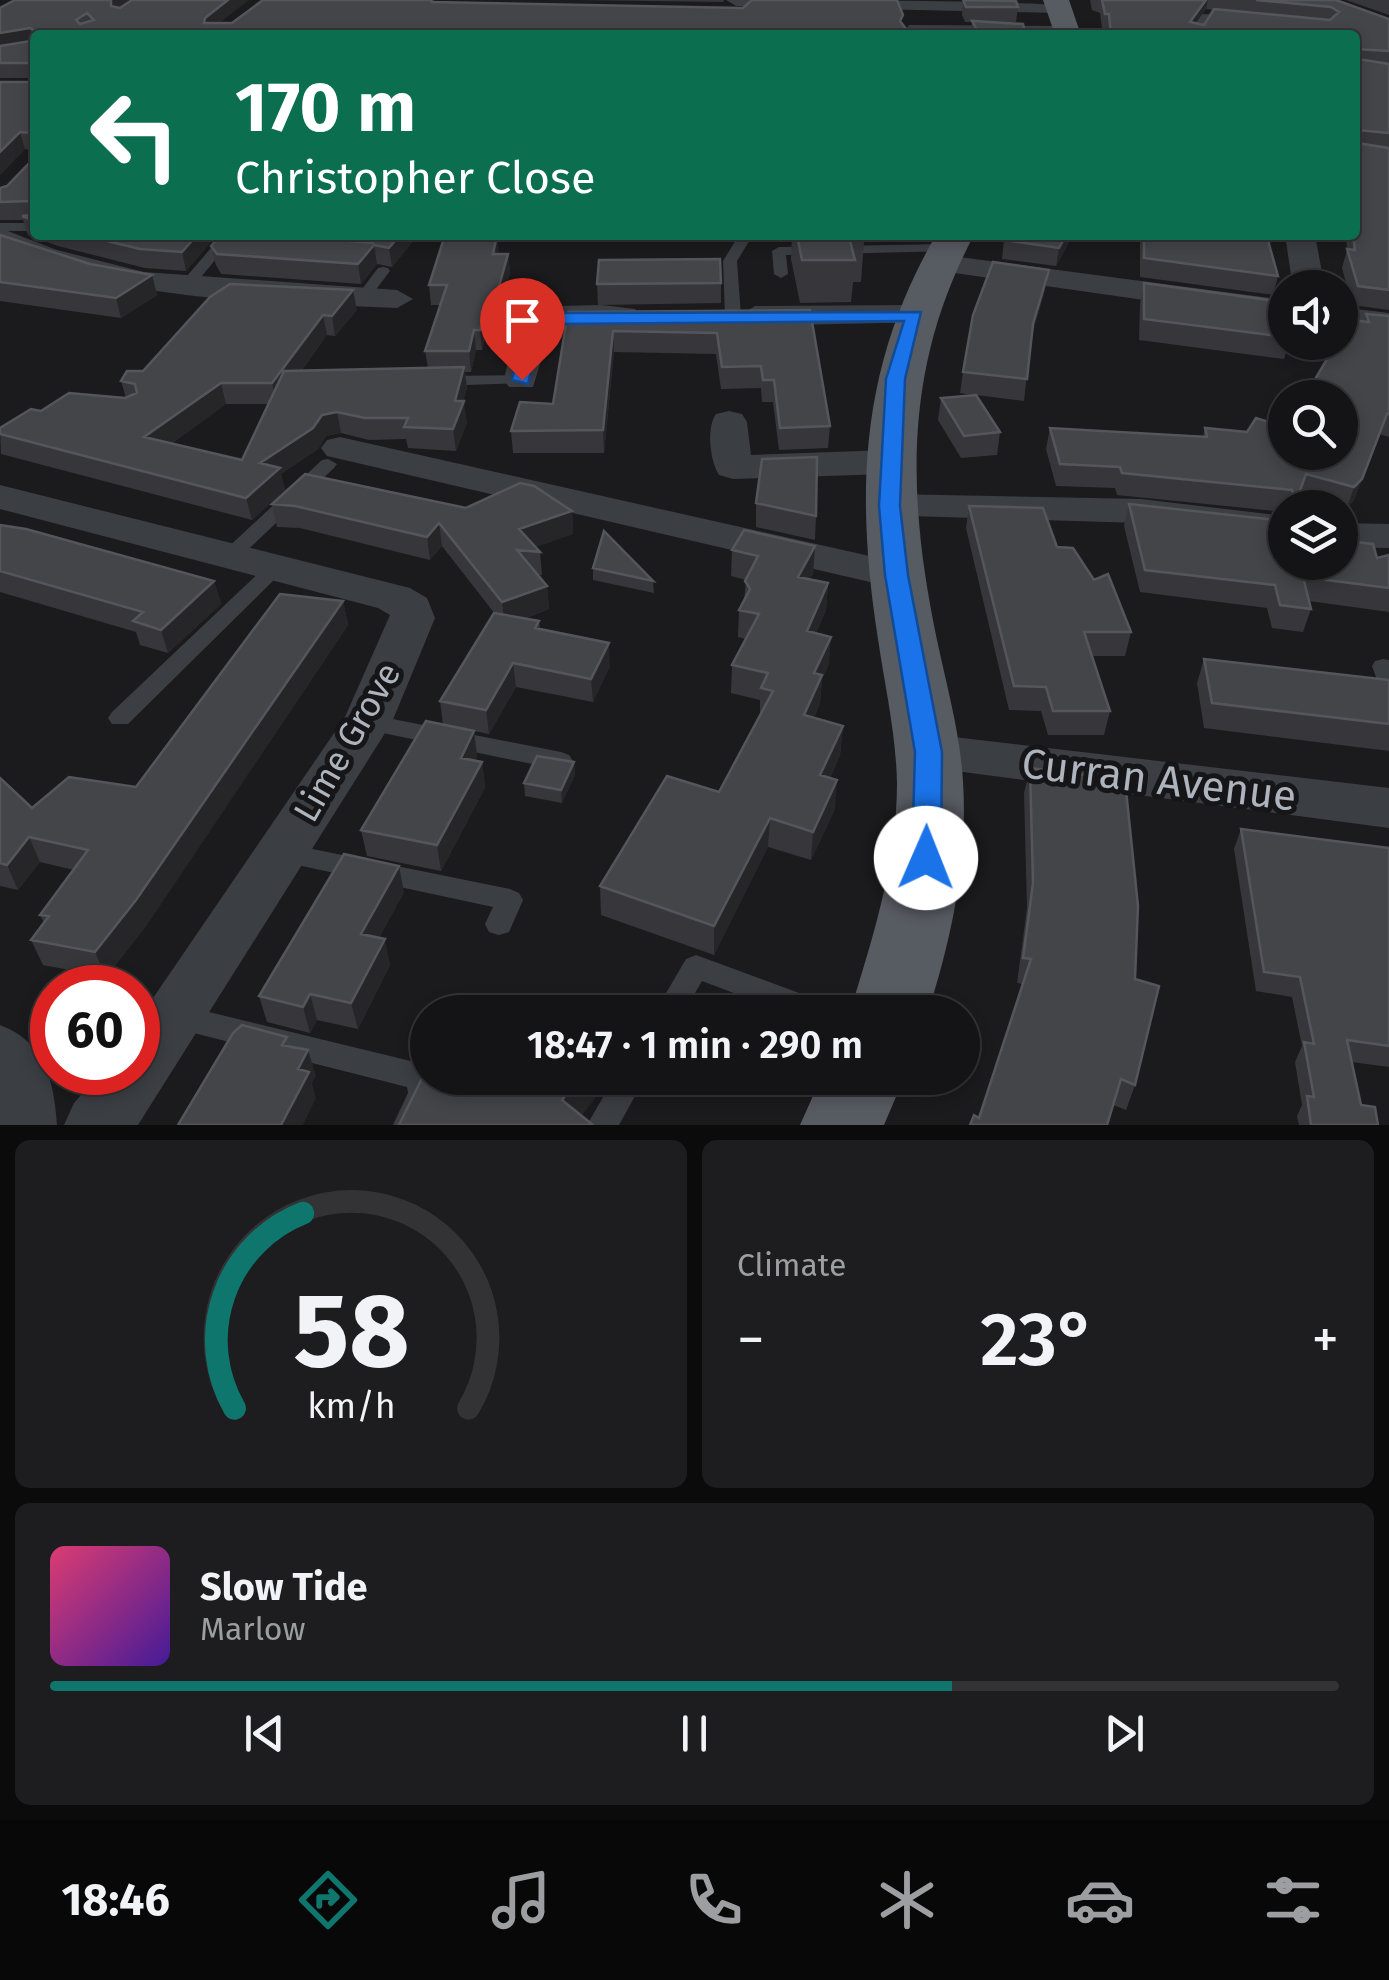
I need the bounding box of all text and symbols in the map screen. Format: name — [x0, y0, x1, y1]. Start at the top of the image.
text: 170 m — [235, 66, 416, 150]
icon: left — [70, 70, 200, 200]
text: Christopher Close — [235, 151, 596, 205]
map controls — [1268, 270, 1358, 580]
button: sound — [1268, 270, 1358, 360]
pin — [480, 278, 565, 381]
icon: arrive — [495, 293, 550, 348]
button: search — [1268, 380, 1358, 470]
button: layers — [1268, 490, 1358, 580]
street label: Lime Grove — [285, 655, 409, 829]
street label: Curran Avenue — [1019, 738, 1299, 822]
position arrow — [874, 806, 978, 910]
speed limit sign: 60 — [30, 965, 160, 1095]
text: 18:47 · 1 min · 290 m — [527, 1022, 863, 1068]
text: Climate — [737, 1246, 846, 1284]
text: 58 — [293, 1269, 409, 1394]
text: 23° — [980, 1295, 1096, 1385]
text: − — [737, 1307, 765, 1373]
text: + — [1312, 1307, 1339, 1373]
text: km/h — [307, 1385, 395, 1427]
text: Slow Tide — [200, 1564, 368, 1610]
text: Marlow — [200, 1610, 306, 1648]
icon: previous — [237, 1706, 292, 1761]
icon: pause — [667, 1706, 722, 1761]
icon: next — [1097, 1706, 1152, 1761]
icon: directions — [293, 1865, 363, 1935]
icon: music — [486, 1865, 556, 1935]
icon: phone — [679, 1865, 749, 1935]
icon: climate — [872, 1865, 942, 1935]
icon: car — [1065, 1865, 1135, 1935]
icon: filters — [1258, 1865, 1328, 1935]
text: 18:46 — [61, 1873, 170, 1927]

